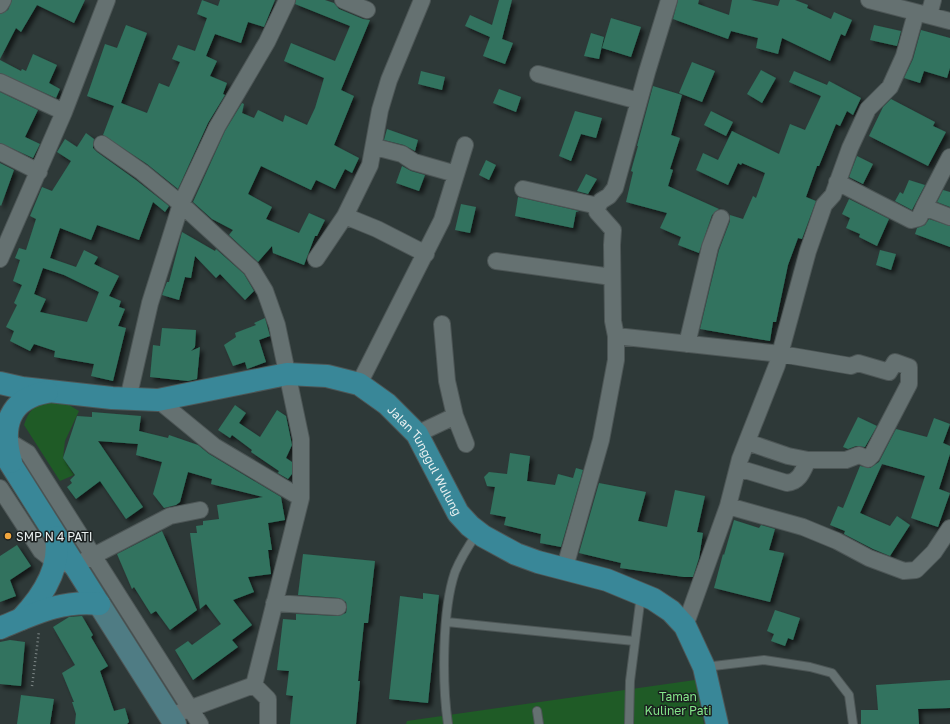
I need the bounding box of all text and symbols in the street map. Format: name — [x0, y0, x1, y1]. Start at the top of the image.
street label: Jalan Tunggul Wulung — [385, 402, 465, 518]
place label: SMP N 4 PATI — [16, 529, 93, 544]
marker: SMP N 4 PATI — [3, 531, 13, 541]
park label: Taman Kuliner Pati — [645, 689, 711, 718]

